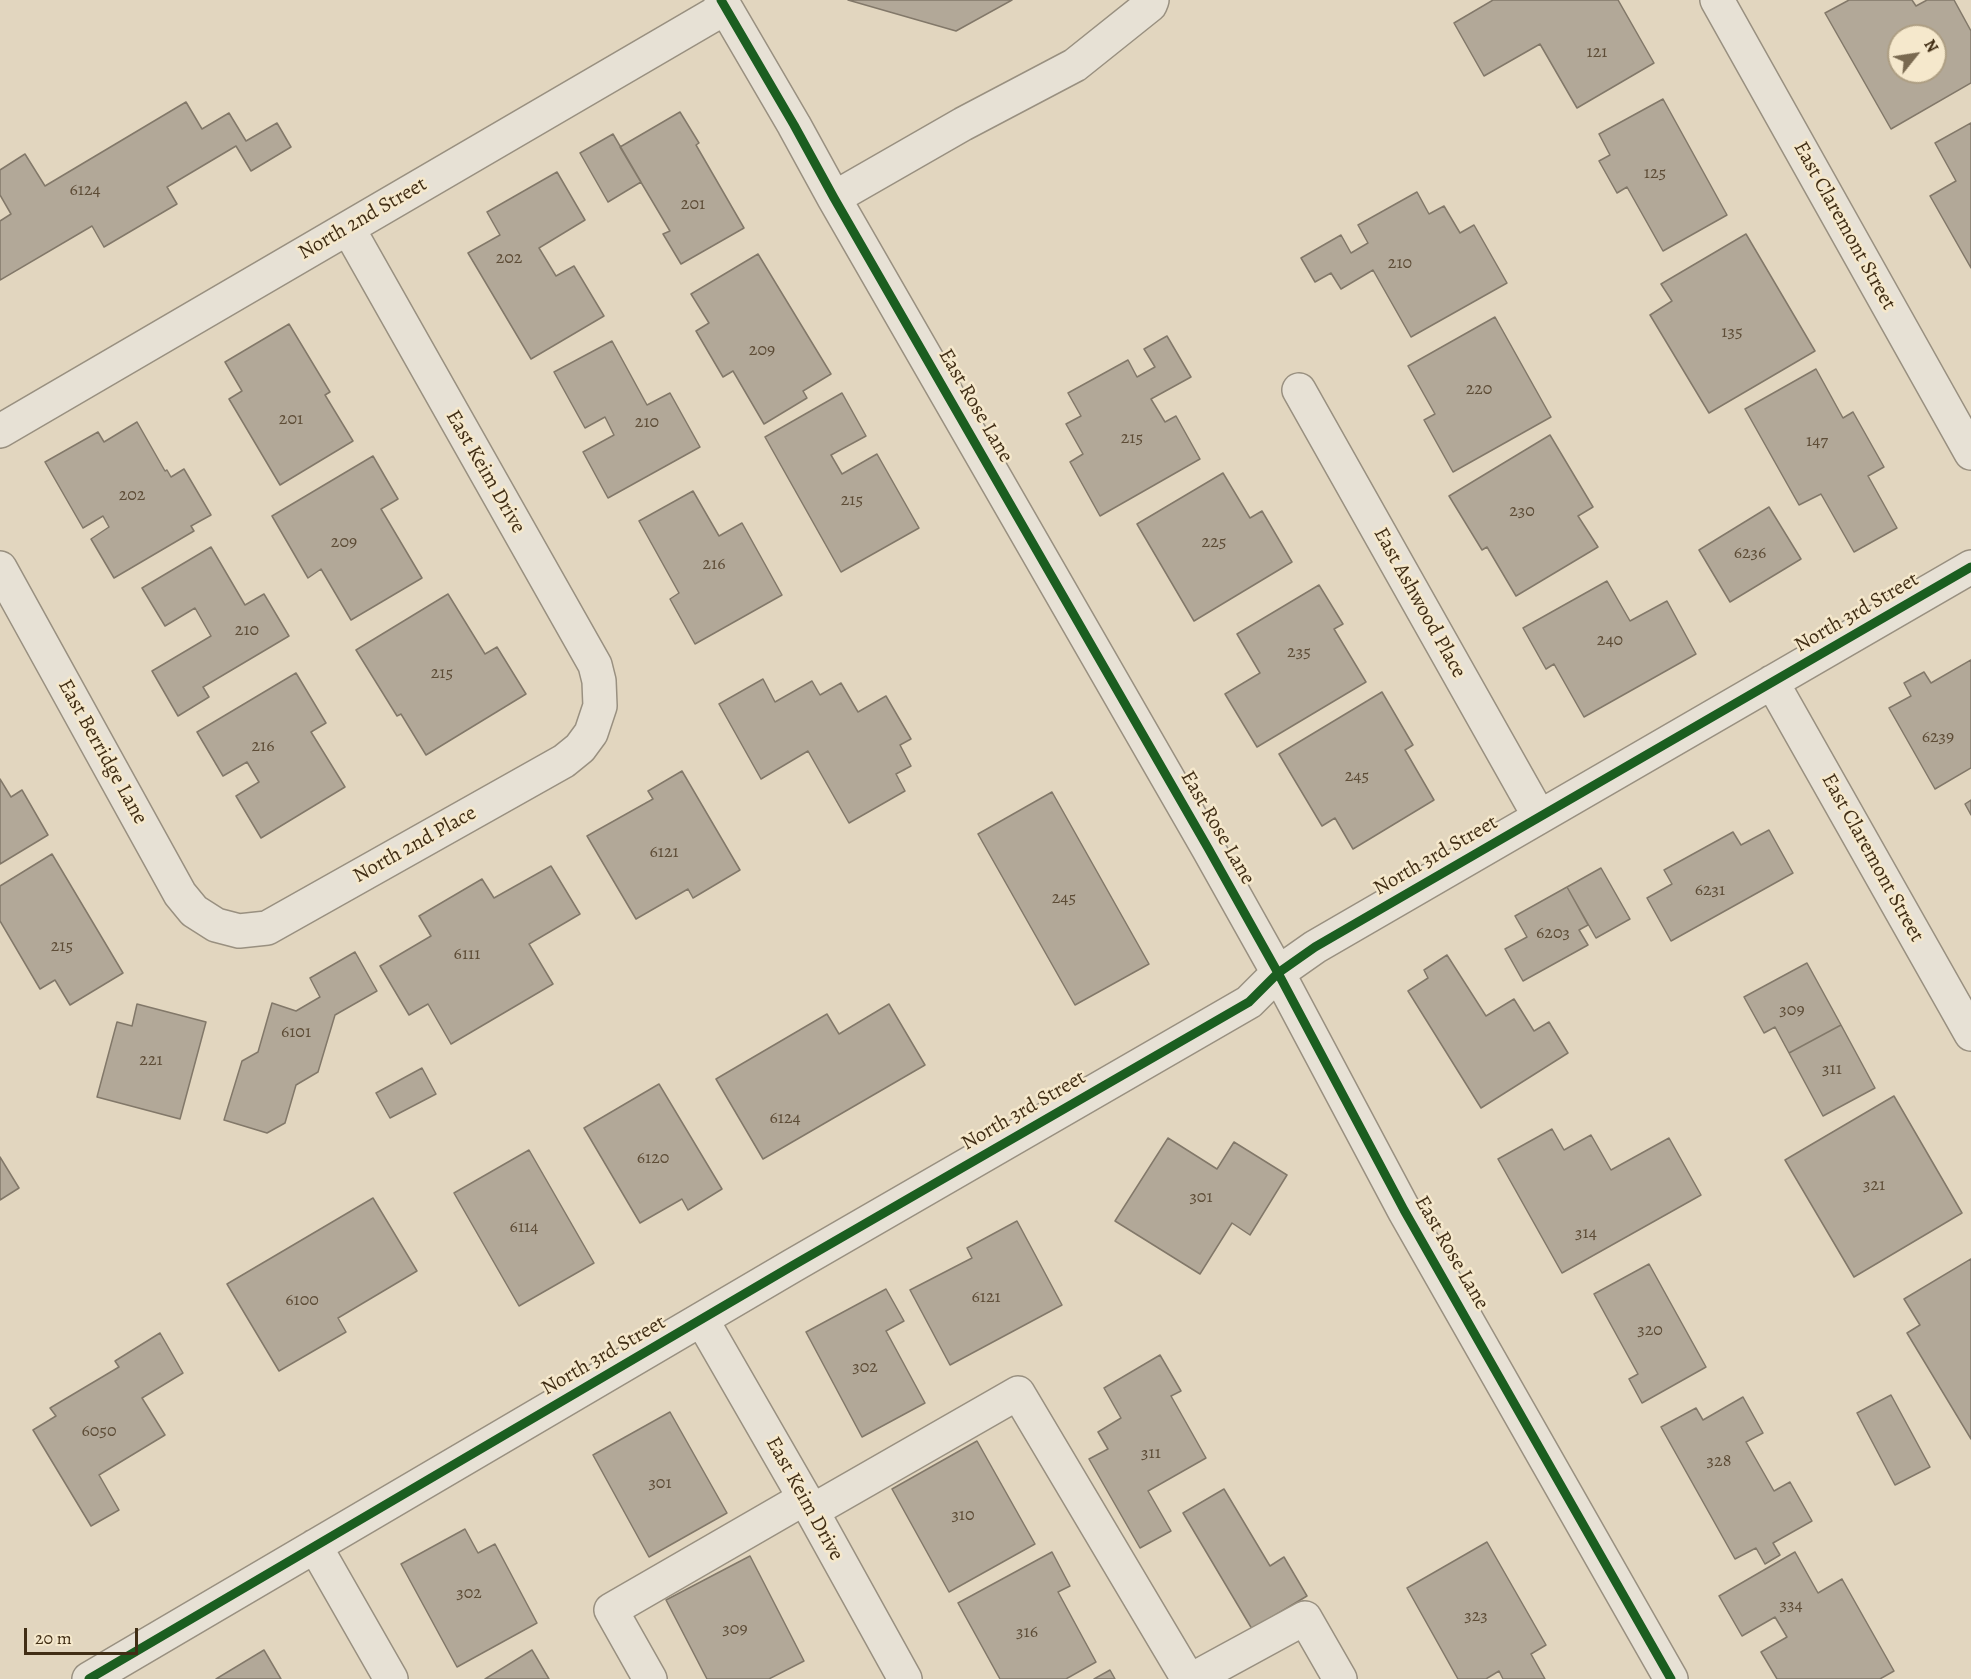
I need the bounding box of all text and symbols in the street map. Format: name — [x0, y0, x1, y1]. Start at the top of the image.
north arrow — [1887, 24, 1947, 84]
text: N — [1918, 35, 1943, 57]
house number: 121 — [1587, 42, 1607, 64]
street label: East Claremont Street — [1787, 137, 1901, 315]
house number: 125 — [1644, 163, 1666, 185]
street label: North 2nd Street — [294, 172, 432, 266]
house number: 6124 — [69, 180, 101, 202]
house number: 201 — [681, 194, 705, 216]
house number: 202 — [496, 248, 522, 270]
house number: 210 — [1388, 253, 1412, 275]
house number: 135 — [1721, 322, 1743, 344]
house number: 209 — [749, 340, 775, 362]
street label: East Rose Lane — [932, 345, 1018, 467]
house number: 220 — [1466, 379, 1492, 401]
street label: East Keim Drive — [440, 406, 530, 538]
house number: 201 — [279, 409, 303, 431]
house number: 210 — [635, 412, 659, 434]
house number: 215 — [1121, 428, 1143, 450]
house number: 147 — [1806, 431, 1828, 453]
house number: 202 — [119, 485, 145, 507]
house number: 215 — [841, 490, 863, 512]
house number: 230 — [1509, 501, 1535, 523]
street label: East Ashwood Place — [1367, 523, 1471, 683]
house number: 209 — [331, 532, 357, 554]
house number: 225 — [1202, 532, 1226, 554]
house number: 6236 — [1734, 543, 1766, 565]
house number: 216 — [702, 554, 726, 576]
street label: North 3rd Street — [1790, 567, 1924, 659]
house number: 210 — [235, 620, 259, 642]
house number: 240 — [1597, 630, 1623, 652]
house number: 235 — [1287, 642, 1311, 664]
house number: 215 — [431, 663, 453, 685]
street label: East Berridge Lane — [52, 675, 152, 829]
house number: 6239 — [1922, 727, 1954, 749]
house number: 216 — [251, 736, 275, 758]
house number: 245 — [1345, 766, 1369, 788]
street label: East Rose Lane — [1174, 767, 1260, 889]
street label: East Claremont Street — [1815, 769, 1929, 947]
street label: North 2nd Place — [349, 801, 481, 889]
street label: North 3rd Street — [1369, 810, 1503, 902]
house number: 6121 — [649, 842, 679, 864]
house number: 6231 — [1695, 880, 1725, 902]
house number: 245 — [1052, 888, 1076, 910]
house number: 6203 — [1536, 923, 1570, 945]
house number: 215 — [51, 936, 73, 958]
house number: 6111 — [454, 944, 480, 966]
house number: 309 — [1779, 1000, 1805, 1022]
house number: 6101 — [281, 1022, 311, 1044]
house number: 221 — [139, 1050, 163, 1072]
house number: 311 — [1822, 1059, 1842, 1081]
street label: North 3rd Street — [957, 1065, 1091, 1157]
house number: 6124 — [769, 1108, 801, 1130]
house number: 6120 — [637, 1148, 669, 1170]
house number: 321 — [1863, 1175, 1885, 1197]
house number: 301 — [1189, 1187, 1213, 1209]
street label: East Rose Lane — [1408, 1192, 1494, 1314]
house number: 6114 — [510, 1217, 538, 1239]
house number: 314 — [1575, 1223, 1597, 1245]
house number: 6121 — [971, 1287, 1001, 1309]
house number: 6100 — [285, 1290, 319, 1312]
street label: North 3rd Street — [537, 1310, 671, 1402]
house number: 320 — [1637, 1320, 1663, 1342]
house number: 302 — [852, 1357, 878, 1379]
house number: 6050 — [81, 1421, 117, 1443]
street label: East Keim Drive — [760, 1433, 848, 1565]
house number: 311 — [1141, 1443, 1161, 1465]
house number: 328 — [1707, 1451, 1731, 1473]
house number: 301 — [648, 1473, 672, 1495]
house number: 310 — [951, 1505, 975, 1527]
house number: 302 — [456, 1583, 482, 1605]
house number: 334 — [1779, 1595, 1803, 1617]
house number: 323 — [1464, 1606, 1488, 1628]
scale bar — [27, 1616, 141, 1654]
house number: 309 — [722, 1619, 748, 1641]
house number: 316 — [1016, 1622, 1038, 1644]
text: 20 m — [35, 1626, 72, 1650]

